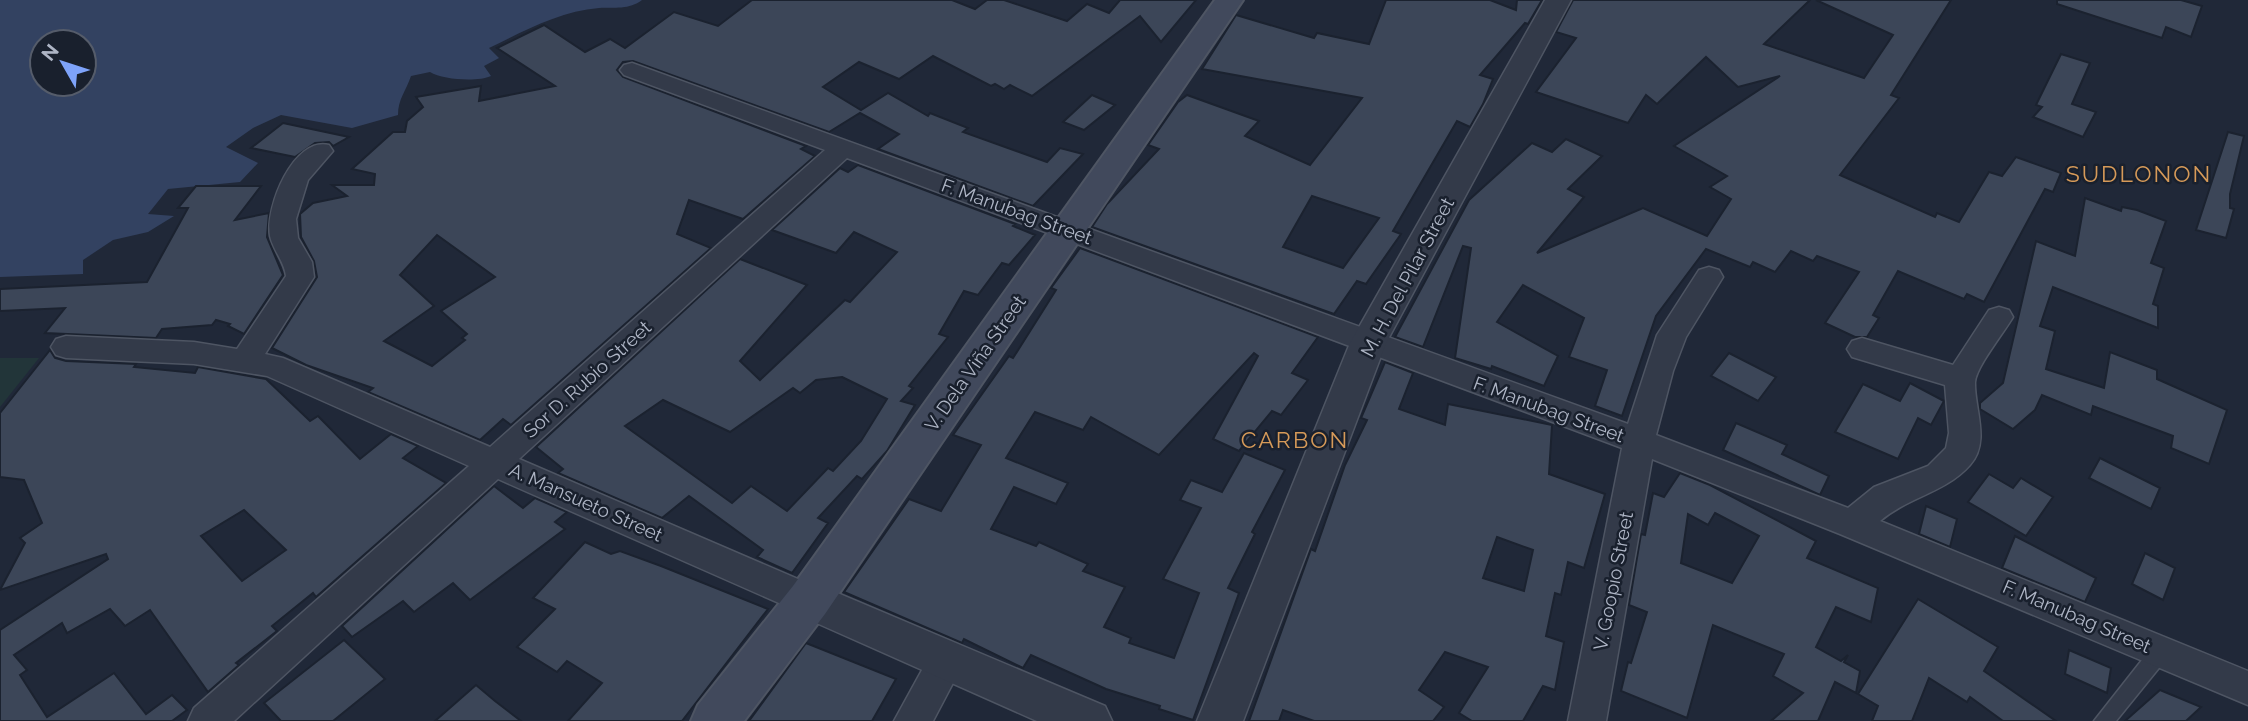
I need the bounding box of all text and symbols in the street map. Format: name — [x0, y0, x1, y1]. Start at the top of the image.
north arrow — [28, 28, 98, 98]
text: N — [37, 40, 63, 65]
district label: SUDLONON — [2066, 160, 2212, 187]
street label: F. Manubag Street — [939, 174, 1096, 249]
street label: M. H. Del Pilar Street — [1356, 193, 1459, 360]
street label: V. Dela Viña Street — [920, 290, 1030, 435]
street label: Sor D. Rubio Street — [519, 316, 656, 442]
street label: F. Manubag Street — [1471, 372, 1628, 447]
district label: CARBON — [1241, 426, 1349, 453]
street label: A. Mansueto Street — [506, 458, 667, 546]
street label: V. Goopio Street — [1589, 509, 1637, 652]
street label: F. Manubag Street — [2000, 575, 2155, 657]

